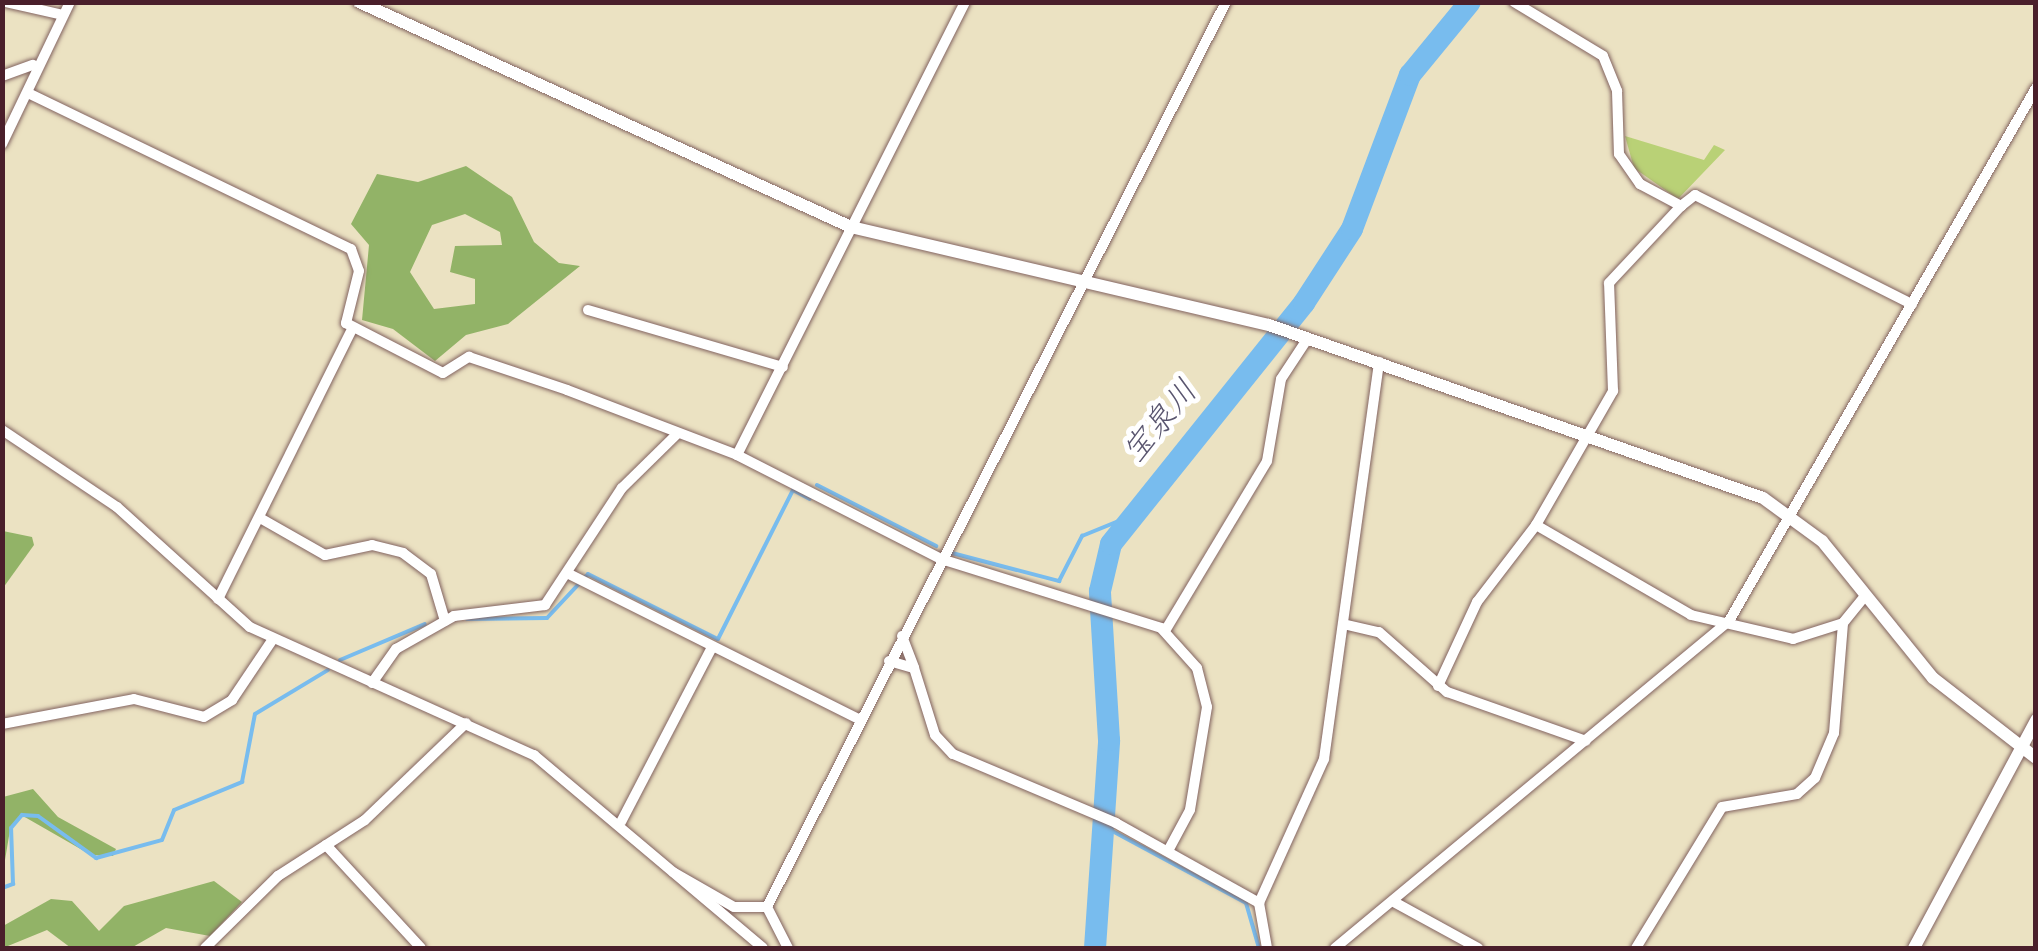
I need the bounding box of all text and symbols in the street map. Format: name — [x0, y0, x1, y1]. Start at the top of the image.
water label: 宝泉川 — [1115, 373, 1207, 471]

